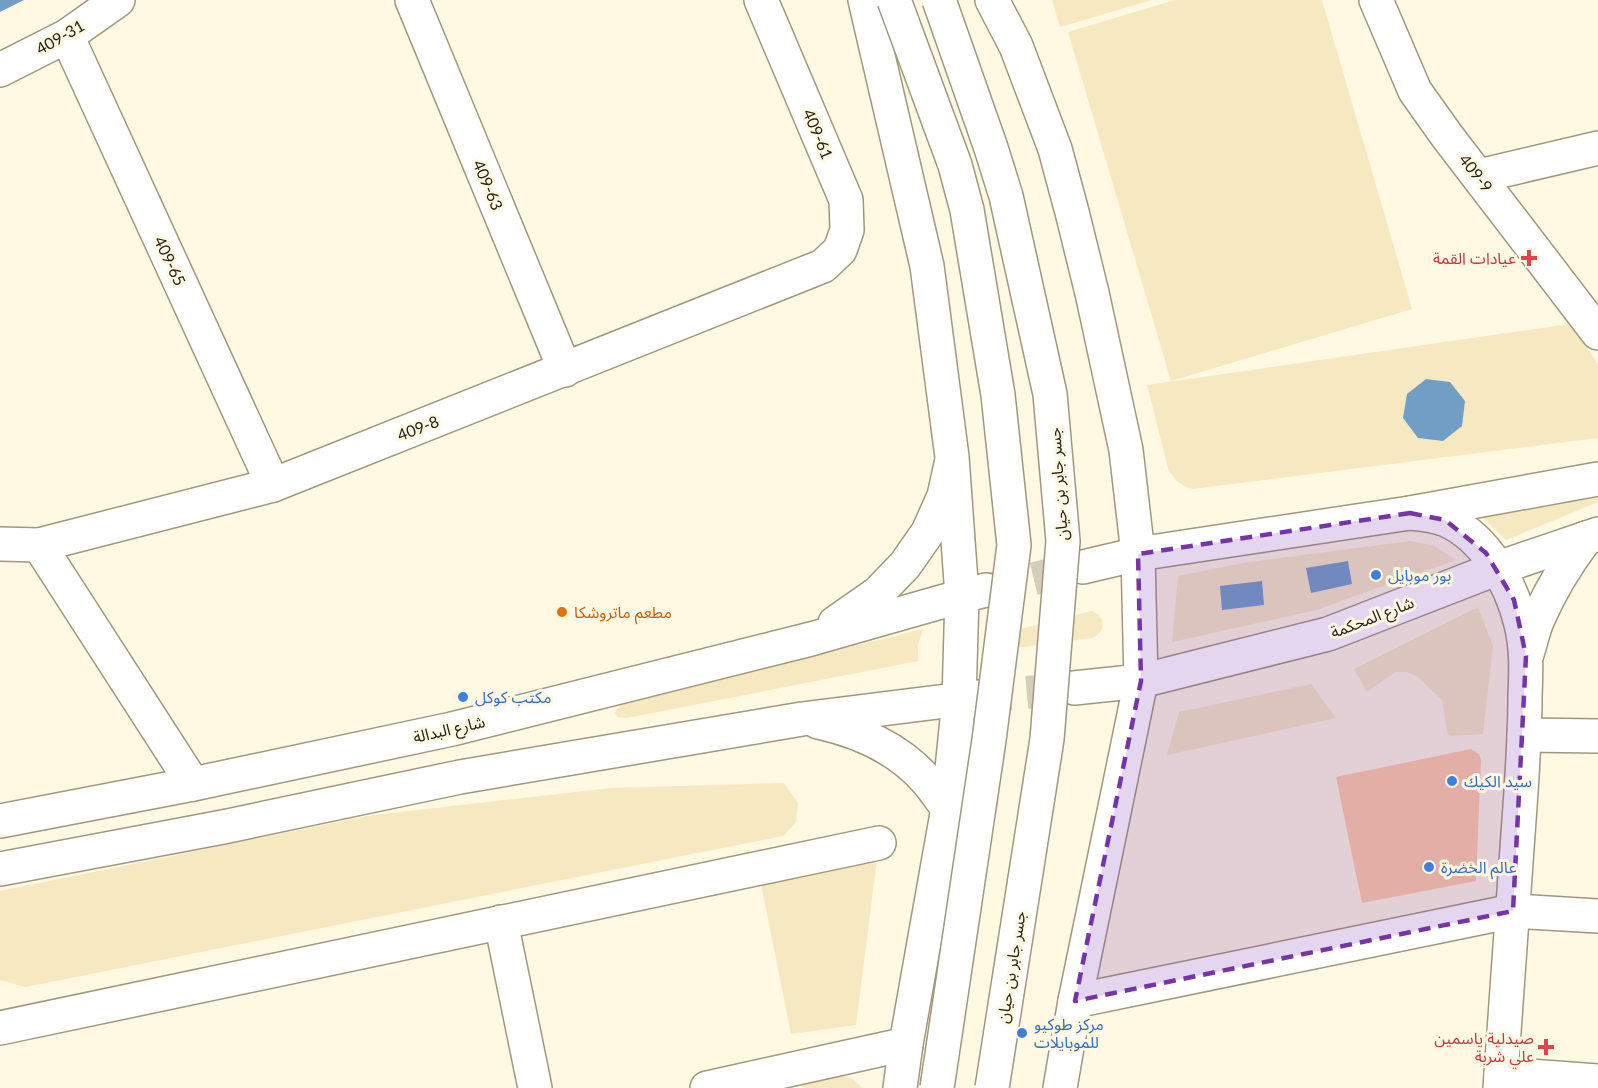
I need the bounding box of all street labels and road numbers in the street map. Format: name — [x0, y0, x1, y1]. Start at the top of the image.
street label: 409-31 — [32, 15, 87, 58]
street label: 409-61 — [799, 106, 837, 162]
street label: 409-9 — [1456, 150, 1497, 196]
street label: 409-63 — [469, 157, 507, 213]
street label: 409-65 — [151, 233, 190, 289]
street label: 409-8 — [394, 411, 441, 444]
street label: جسر جابر بن حيان — [1044, 427, 1072, 541]
street label: شارع المحكمة — [1327, 592, 1418, 645]
street label: شارع البدالة — [411, 711, 487, 750]
street label: جسر جابر بن حيان — [992, 909, 1030, 1025]

